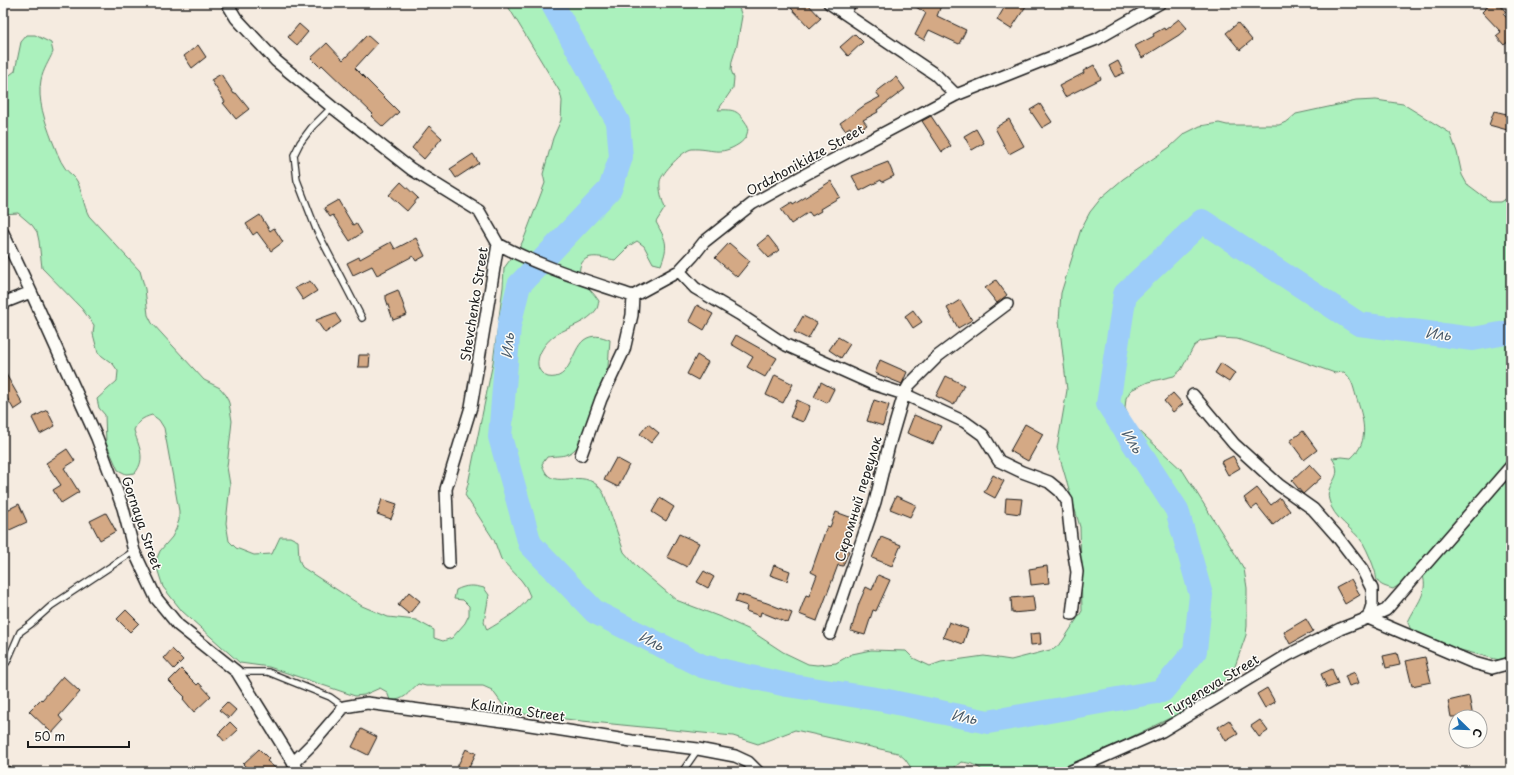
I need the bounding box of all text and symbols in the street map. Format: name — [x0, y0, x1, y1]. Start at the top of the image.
street label: Ordzhonikidze Street — [743, 119, 867, 200]
street label: Shevchenko Street — [455, 246, 492, 362]
water label: Иль — [1424, 322, 1453, 346]
water label: Иль — [496, 331, 519, 360]
water label: Иль — [1117, 424, 1149, 458]
street label: Скромный переулок — [829, 434, 886, 564]
street label: Gornaya Street — [118, 474, 167, 572]
water label: Иль — [635, 625, 668, 656]
street label: Turgeneva Street — [1161, 649, 1262, 720]
street label: Kalinina Street — [470, 693, 566, 726]
water label: Иль — [950, 704, 979, 729]
north arrow — [1448, 709, 1488, 749]
scale bar — [28, 723, 129, 749]
text: С — [1468, 726, 1487, 740]
text: 50 m — [34, 727, 65, 745]

